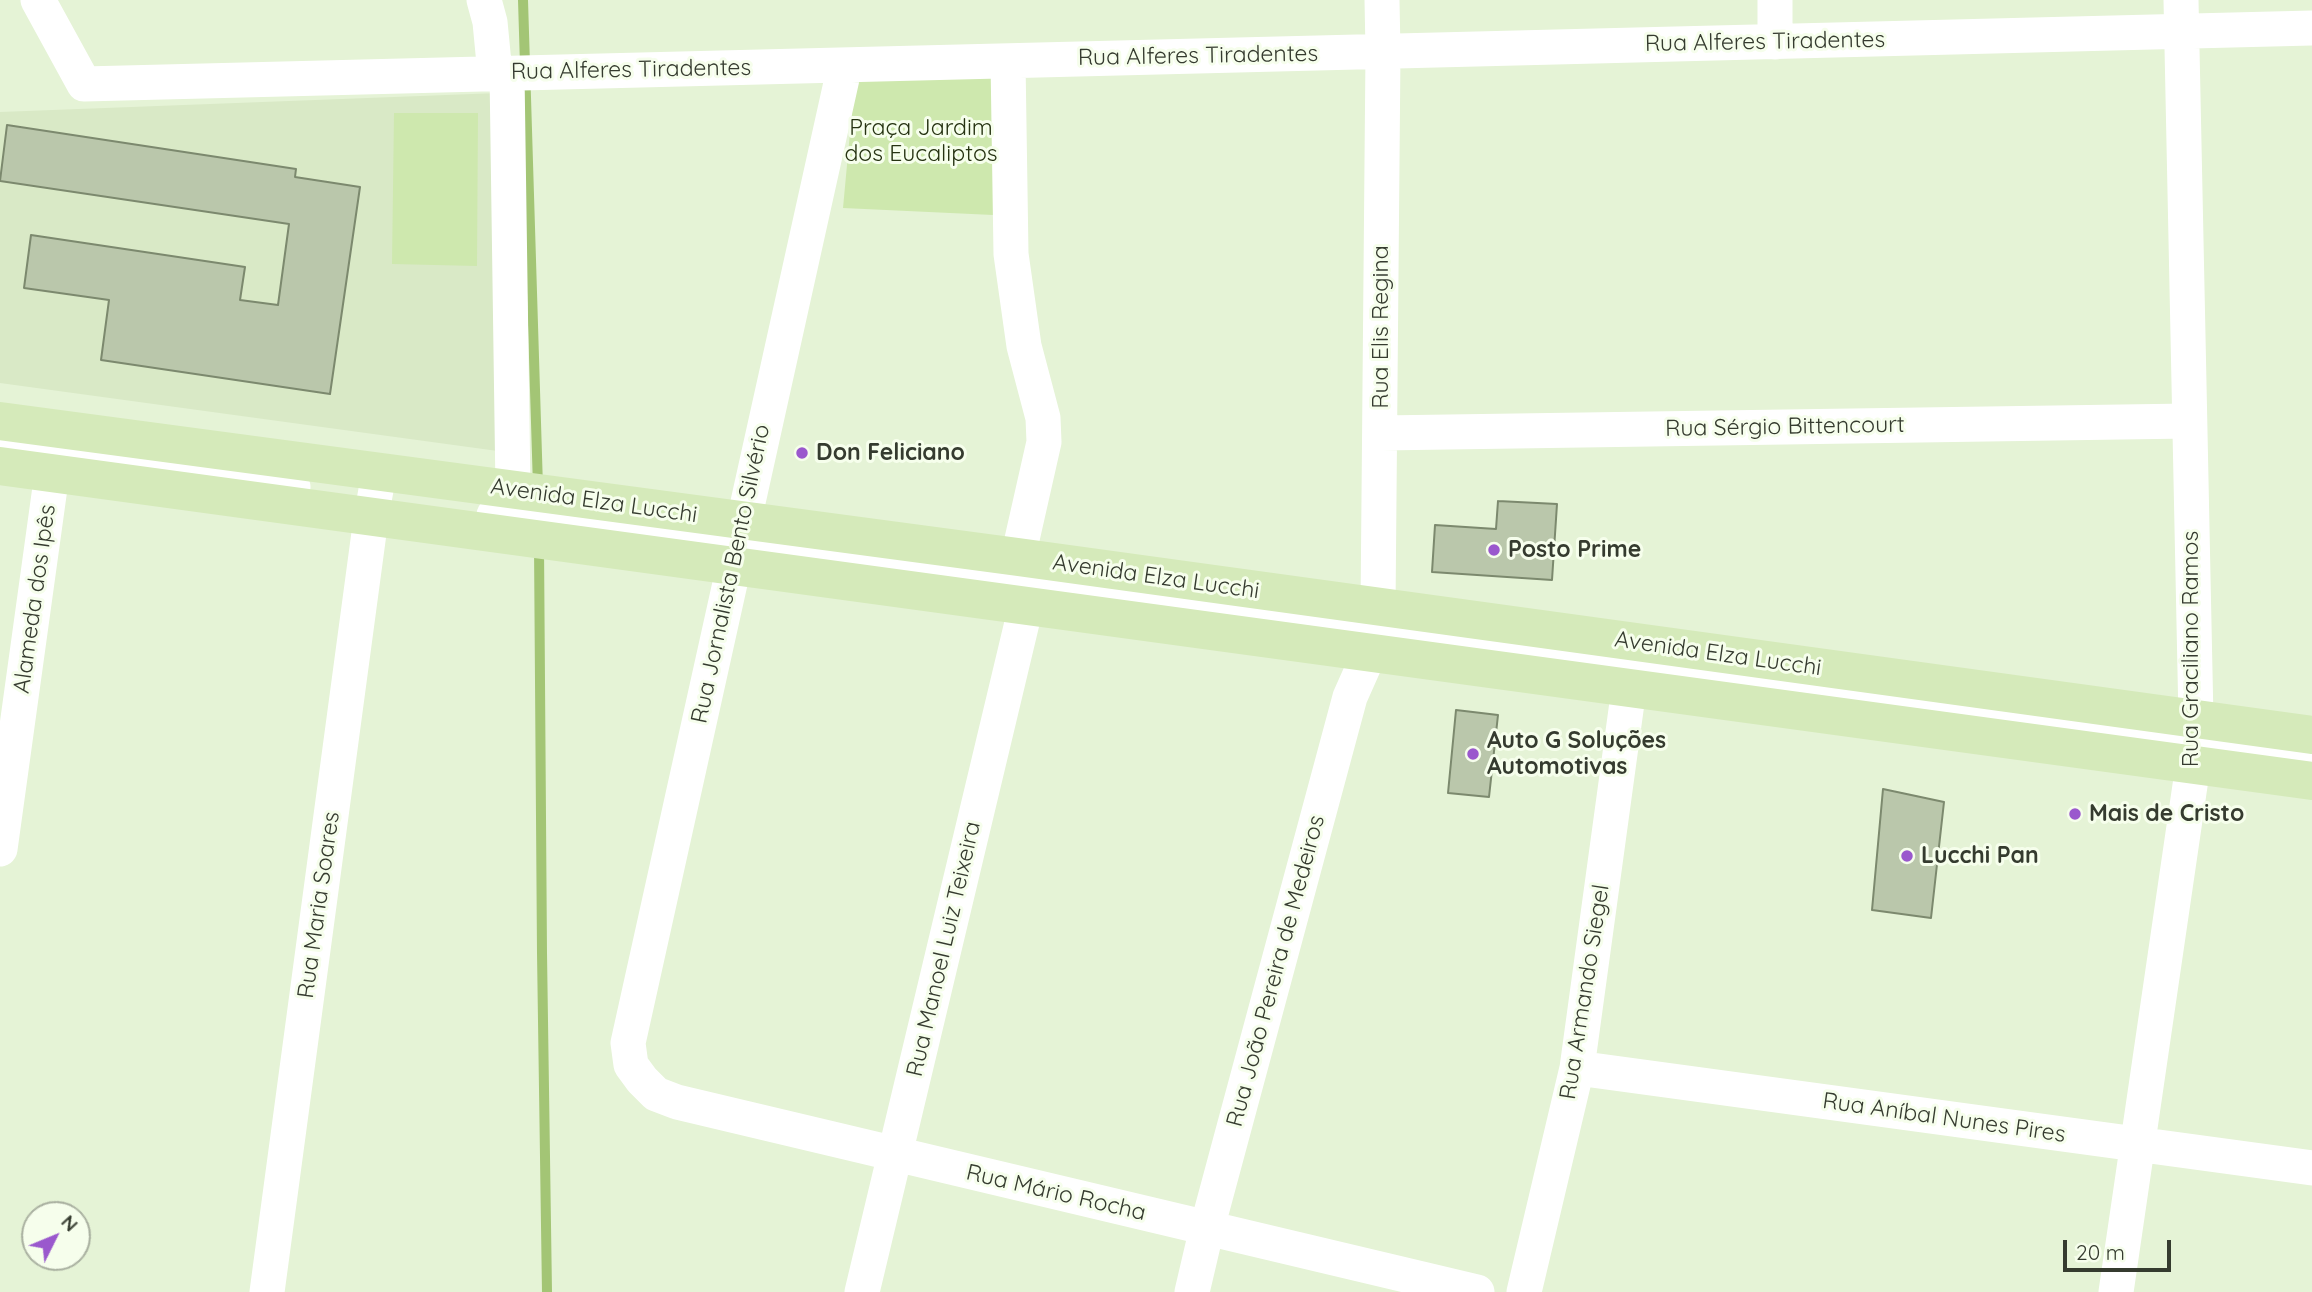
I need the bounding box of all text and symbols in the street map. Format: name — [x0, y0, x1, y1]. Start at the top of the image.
street label: Rua Alferes Tiradentes — [1645, 26, 1885, 58]
street label: Rua Alferes Tiradentes — [1078, 40, 1318, 72]
street label: Rua Alferes Tiradentes — [511, 54, 751, 86]
park label: Praça Jardim dos Eucaliptos — [844, 114, 998, 168]
street label: Rua Elis Regina — [1367, 245, 1395, 409]
street label: Rua Sérgio Bittencourt — [1665, 411, 1905, 443]
street label: Rua Jornalista Bento Silvério — [686, 422, 776, 726]
place label: Don Feliciano — [816, 439, 965, 467]
marker: Don Feliciano — [794, 445, 810, 461]
street label: Avenida Elza Lucchi — [489, 473, 699, 529]
street label: Alameda dos Ipês — [8, 503, 62, 695]
street label: Rua Graciliano Ramos — [2177, 531, 2205, 767]
place label: Posto Prime — [1508, 536, 1641, 564]
marker: Posto Prime — [1486, 542, 1502, 558]
street label: Avenida Elza Lucchi — [1051, 549, 1261, 605]
street label: Avenida Elza Lucchi — [1613, 626, 1823, 682]
place label: Auto G Soluções Automotivas — [1487, 727, 1666, 781]
marker: Auto G Soluções Automotivas — [1465, 746, 1481, 762]
place label: Mais de Cristo — [2089, 800, 2244, 828]
marker: Mais de Cristo — [2067, 806, 2083, 822]
street label: Rua Maria Soares — [292, 810, 346, 1000]
street label: Rua João Pereira de Medeiros — [1221, 812, 1331, 1130]
street label: Rua Manoel Luiz Teixeira — [901, 819, 987, 1079]
place label: Lucchi Pan — [1921, 842, 2039, 870]
marker: Lucchi Pan — [1899, 848, 1915, 864]
street label: Rua Armando Siegel — [1554, 882, 1616, 1102]
street label: Rua Aníbal Nunes Pires — [1821, 1087, 2067, 1149]
street label: Rua Mário Rocha — [964, 1159, 1148, 1227]
north arrow — [21, 1201, 91, 1271]
text: N — [56, 1210, 83, 1236]
scale bar — [2067, 1226, 2176, 1270]
text: 20 m — [2076, 1239, 2125, 1265]

